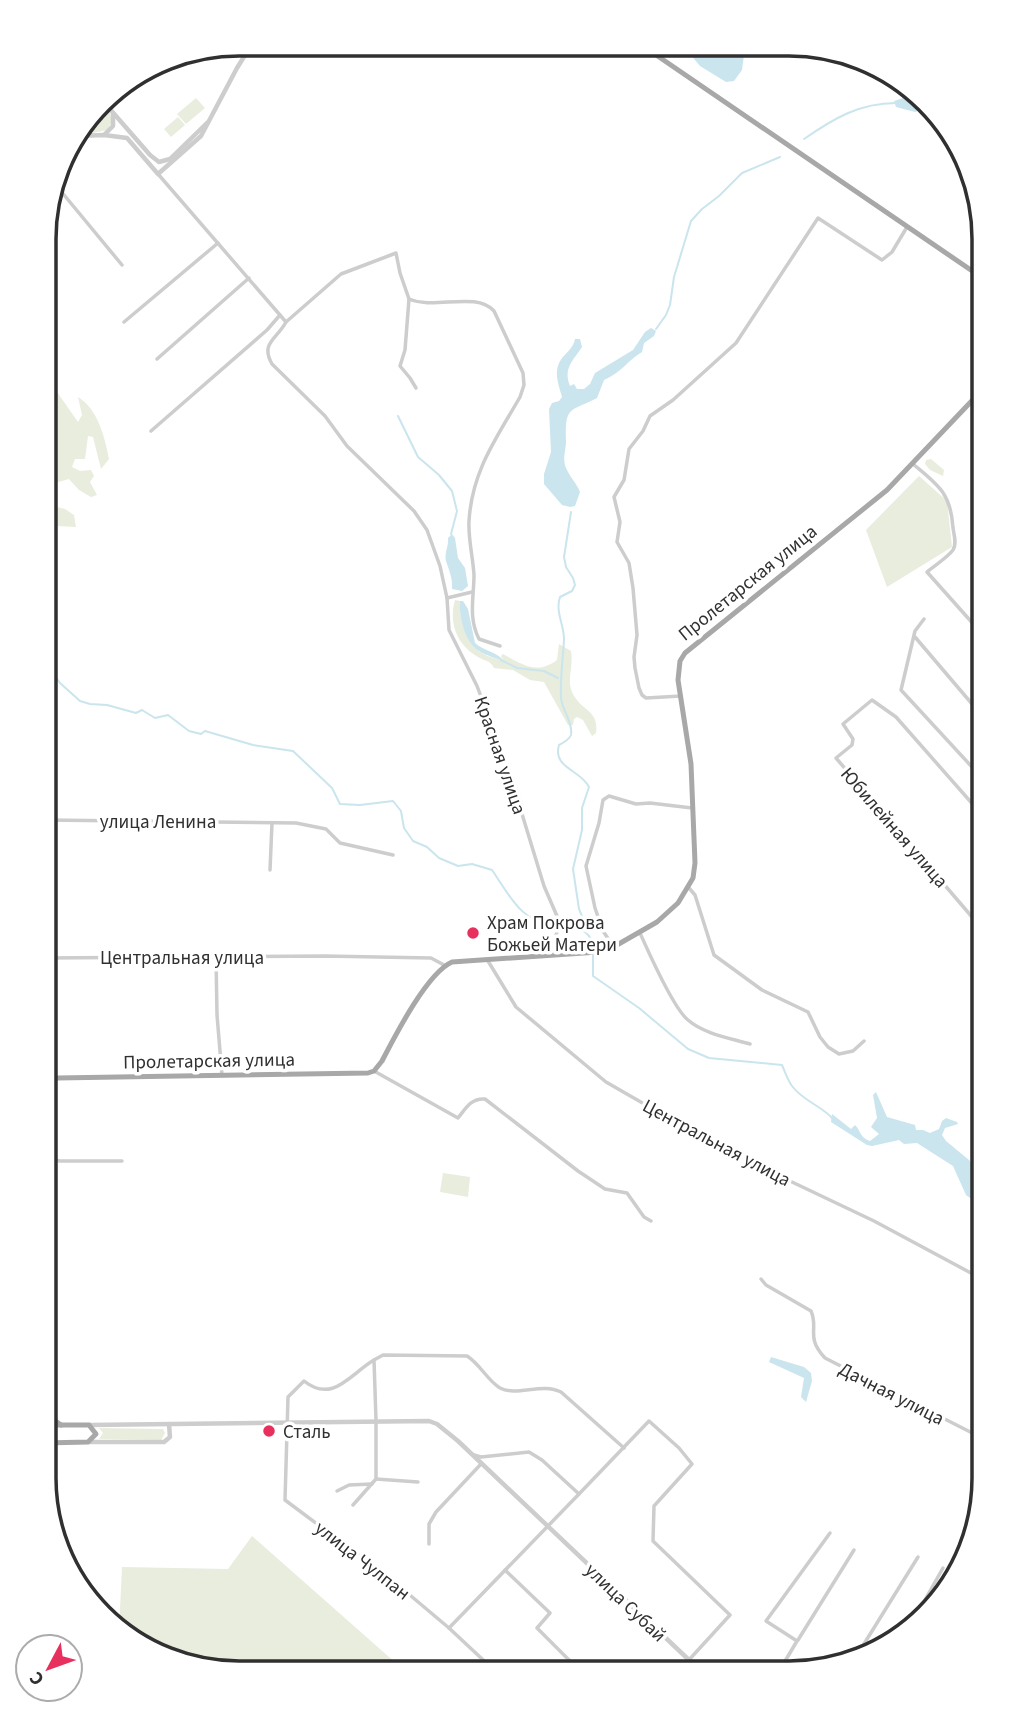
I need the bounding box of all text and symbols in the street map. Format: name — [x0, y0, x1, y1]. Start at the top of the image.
street label: Пролетарская улица — [673, 519, 823, 648]
street label: Красная улица — [467, 693, 532, 818]
street label: Юбилейная улица — [834, 762, 954, 894]
street label: улица Ленина — [100, 809, 216, 836]
place label: Храм Покрова Божьей Матери — [487, 910, 617, 959]
marker: Храм Покрова Божьей Матери — [465, 925, 481, 941]
street label: Центральная улица — [100, 945, 264, 972]
street label: Пролетарская улица — [123, 1047, 295, 1076]
street label: Центральная улица — [638, 1093, 795, 1194]
street label: Дачная улица — [834, 1356, 949, 1433]
place label: Сталь — [283, 1419, 331, 1446]
marker: Сталь — [261, 1423, 277, 1439]
street label: улица Чулпан — [309, 1515, 416, 1607]
street label: улица Субай — [578, 1557, 672, 1649]
north arrow — [14, 1633, 84, 1703]
text: С — [23, 1665, 51, 1691]

